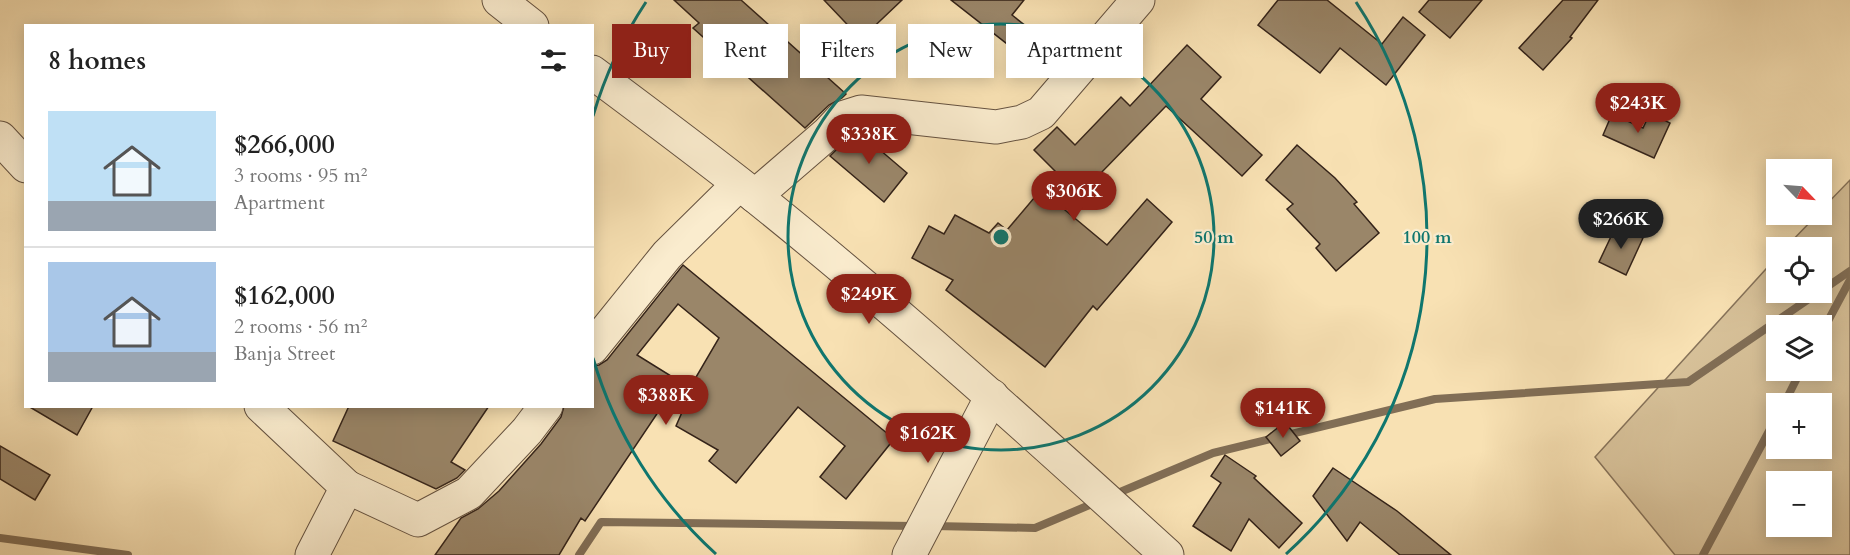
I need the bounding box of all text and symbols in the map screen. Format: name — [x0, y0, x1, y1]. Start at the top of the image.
chip: Buy — [612, 24, 691, 78]
chip: Rent — [703, 24, 788, 78]
chip: Filters — [800, 24, 896, 78]
chip: New — [908, 24, 994, 78]
chip: Apartment — [1006, 24, 1143, 78]
text: 8 homes — [48, 43, 146, 78]
icon: filters — [537, 44, 570, 77]
pin: $243K — [1596, 83, 1680, 134]
text: $243K — [1609, 89, 1667, 116]
pin: $338K — [827, 114, 911, 165]
text: $338K — [840, 120, 898, 147]
text: $266,000 — [234, 127, 335, 162]
icon: home — [96, 135, 168, 207]
north arrow — [1766, 159, 1832, 225]
map controls — [1766, 159, 1832, 537]
text: 3 rooms · 95 m² — [234, 162, 367, 189]
pin: $306K — [1032, 171, 1116, 222]
text: $306K — [1045, 177, 1103, 204]
text: Apartment — [234, 189, 325, 216]
pin: $266K — [1579, 199, 1663, 250]
text: $266K — [1592, 205, 1650, 232]
text: 50 m — [1194, 225, 1234, 250]
text: 100 m — [1402, 225, 1452, 250]
centre of rings — [991, 227, 1011, 247]
button: locate — [1766, 237, 1832, 303]
pin: $249K — [827, 274, 911, 325]
text: $162,000 — [234, 278, 335, 313]
text: $249K — [840, 280, 898, 307]
icon: home — [96, 286, 168, 358]
text: 2 rooms · 56 m² — [234, 313, 367, 340]
button: layers — [1766, 315, 1832, 381]
text: Banja Street — [234, 340, 335, 367]
pin: $388K — [624, 375, 708, 426]
text: $388K — [637, 381, 695, 408]
pin: $141K — [1241, 388, 1325, 439]
button: + — [1766, 393, 1832, 459]
text: $141K — [1254, 394, 1312, 421]
pin: $162K — [886, 413, 970, 464]
text: $162K — [899, 419, 957, 446]
button: − — [1766, 471, 1832, 537]

